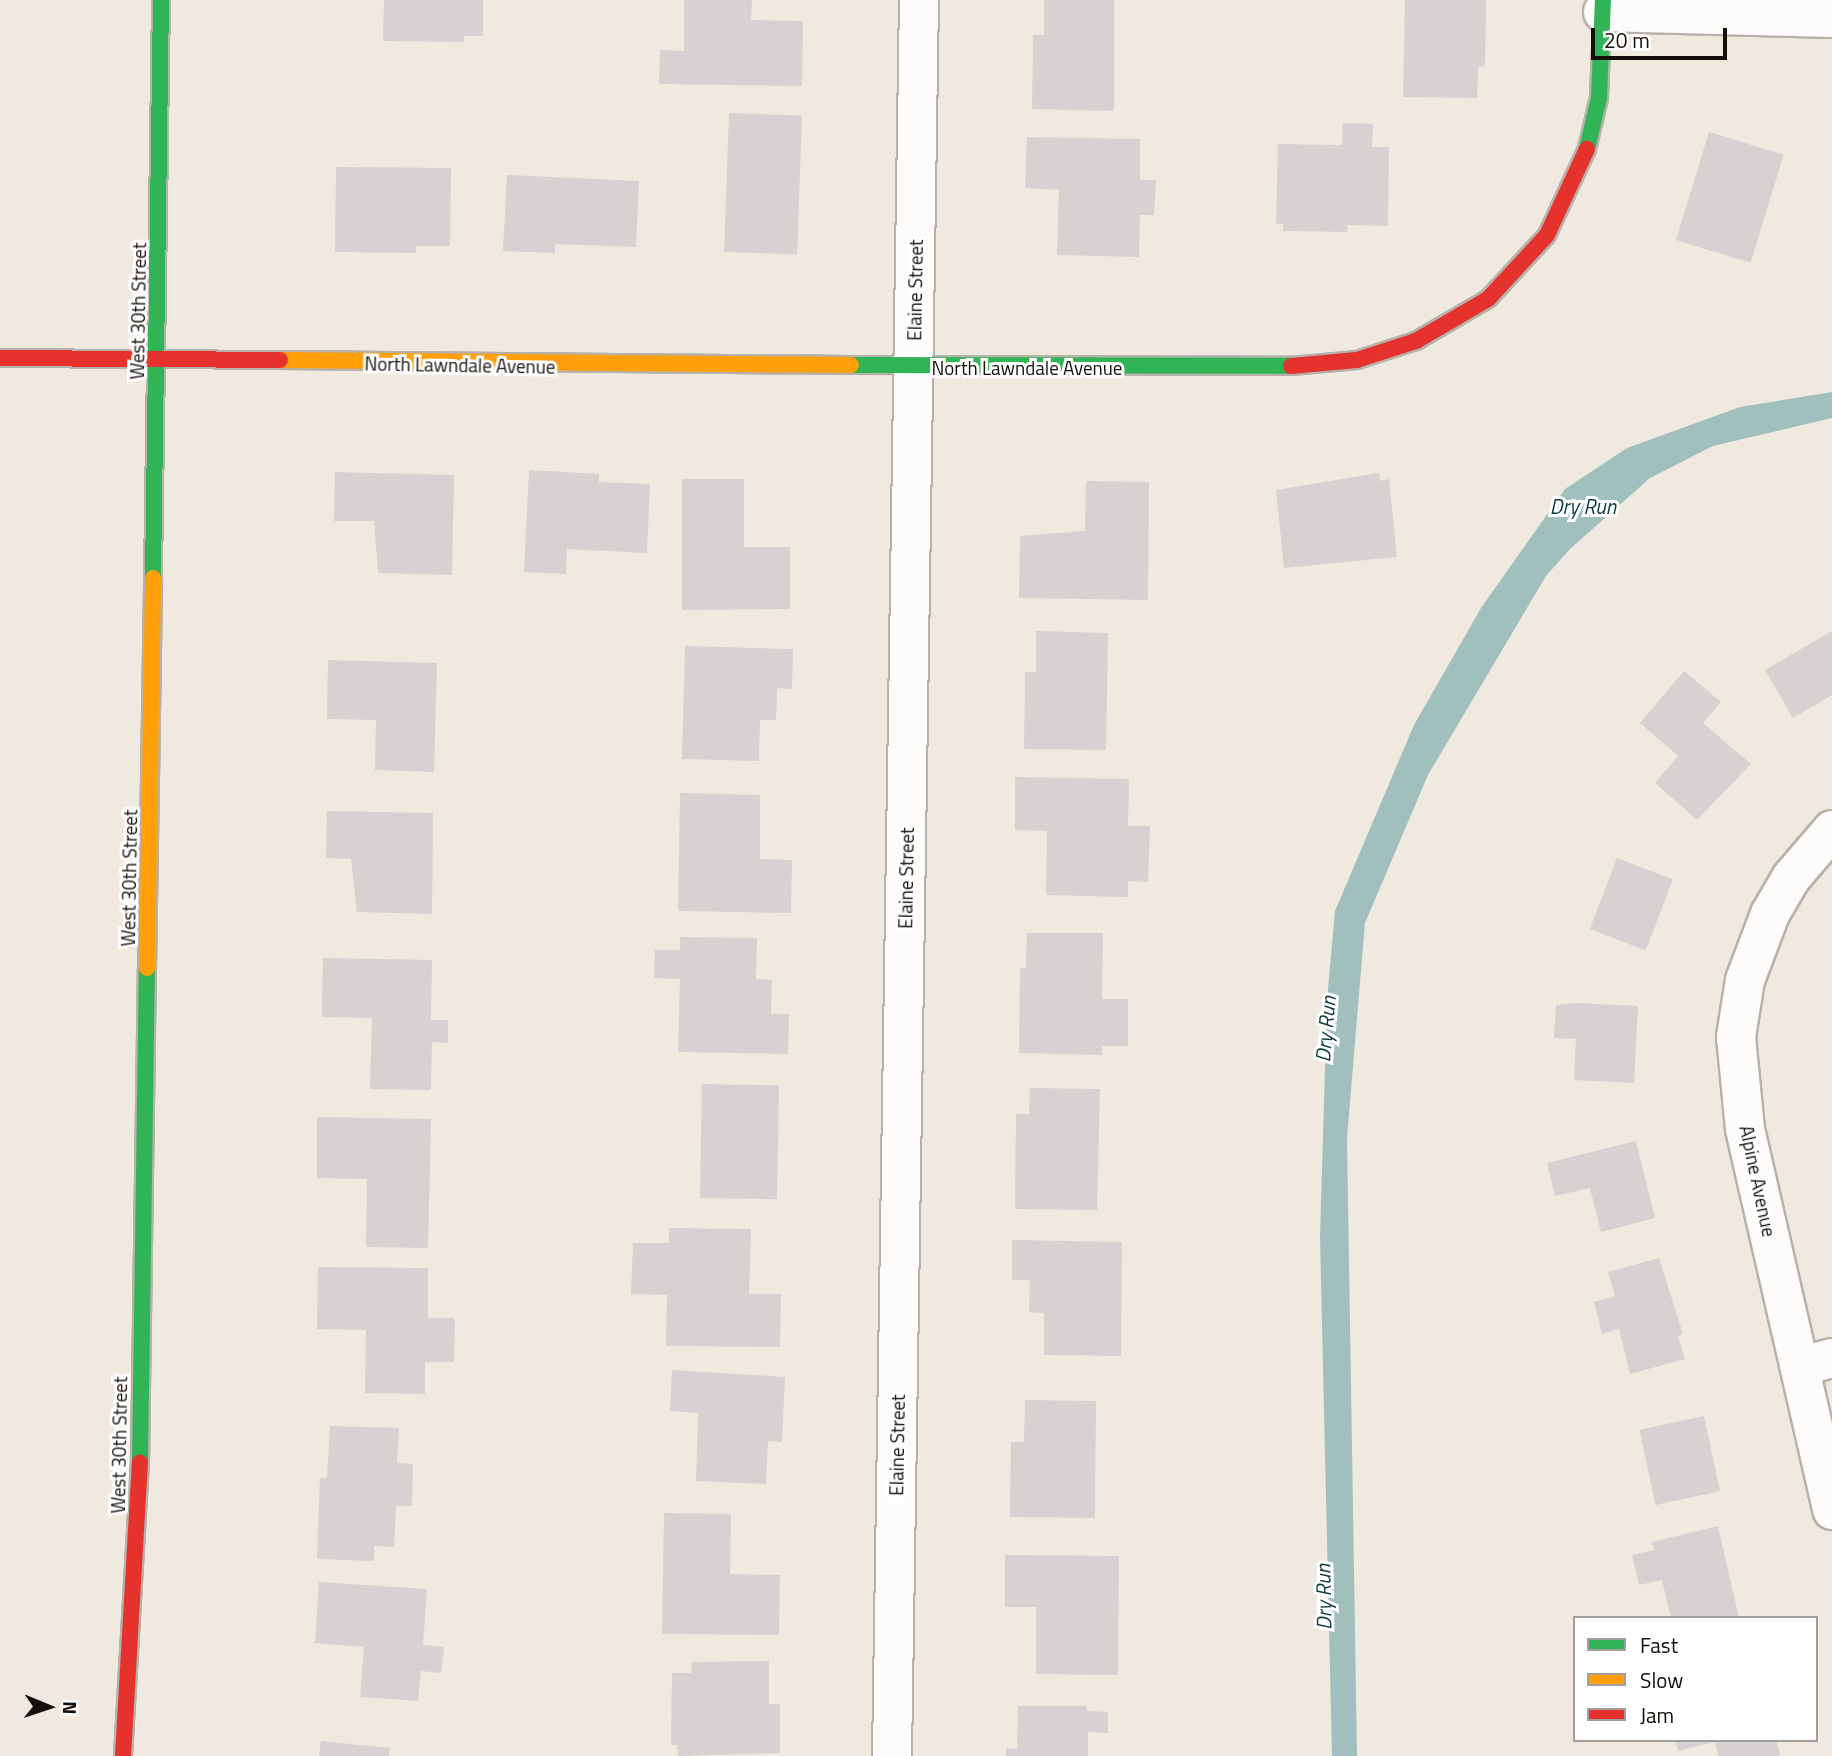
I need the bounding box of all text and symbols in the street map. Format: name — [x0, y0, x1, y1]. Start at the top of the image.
scale bar — [1594, 14, 1730, 58]
text: 20 m — [1604, 24, 1650, 56]
street label: Elaine Street — [903, 239, 927, 341]
street label: West 30th Street — [125, 242, 151, 380]
street label: North Lawndale Avenue — [364, 352, 556, 378]
street label: North Lawndale Avenue — [932, 357, 1122, 379]
water label: Dry Run — [1550, 493, 1616, 519]
street label: West 30th Street — [116, 809, 142, 947]
street label: Elaine Street — [894, 827, 918, 929]
water label: Dry Run — [1310, 995, 1340, 1063]
street label: Alpine Avenue — [1735, 1123, 1781, 1239]
street label: West 30th Street — [106, 1376, 132, 1514]
street label: Elaine Street — [885, 1394, 909, 1496]
water label: Dry Run — [1310, 1564, 1336, 1630]
legend — [1573, 1616, 1818, 1742]
text: Fast — [1640, 1629, 1678, 1661]
text: Slow — [1640, 1664, 1683, 1696]
north arrow — [14, 1672, 84, 1742]
text: Jam — [1640, 1699, 1674, 1731]
text: N — [56, 1701, 85, 1715]

